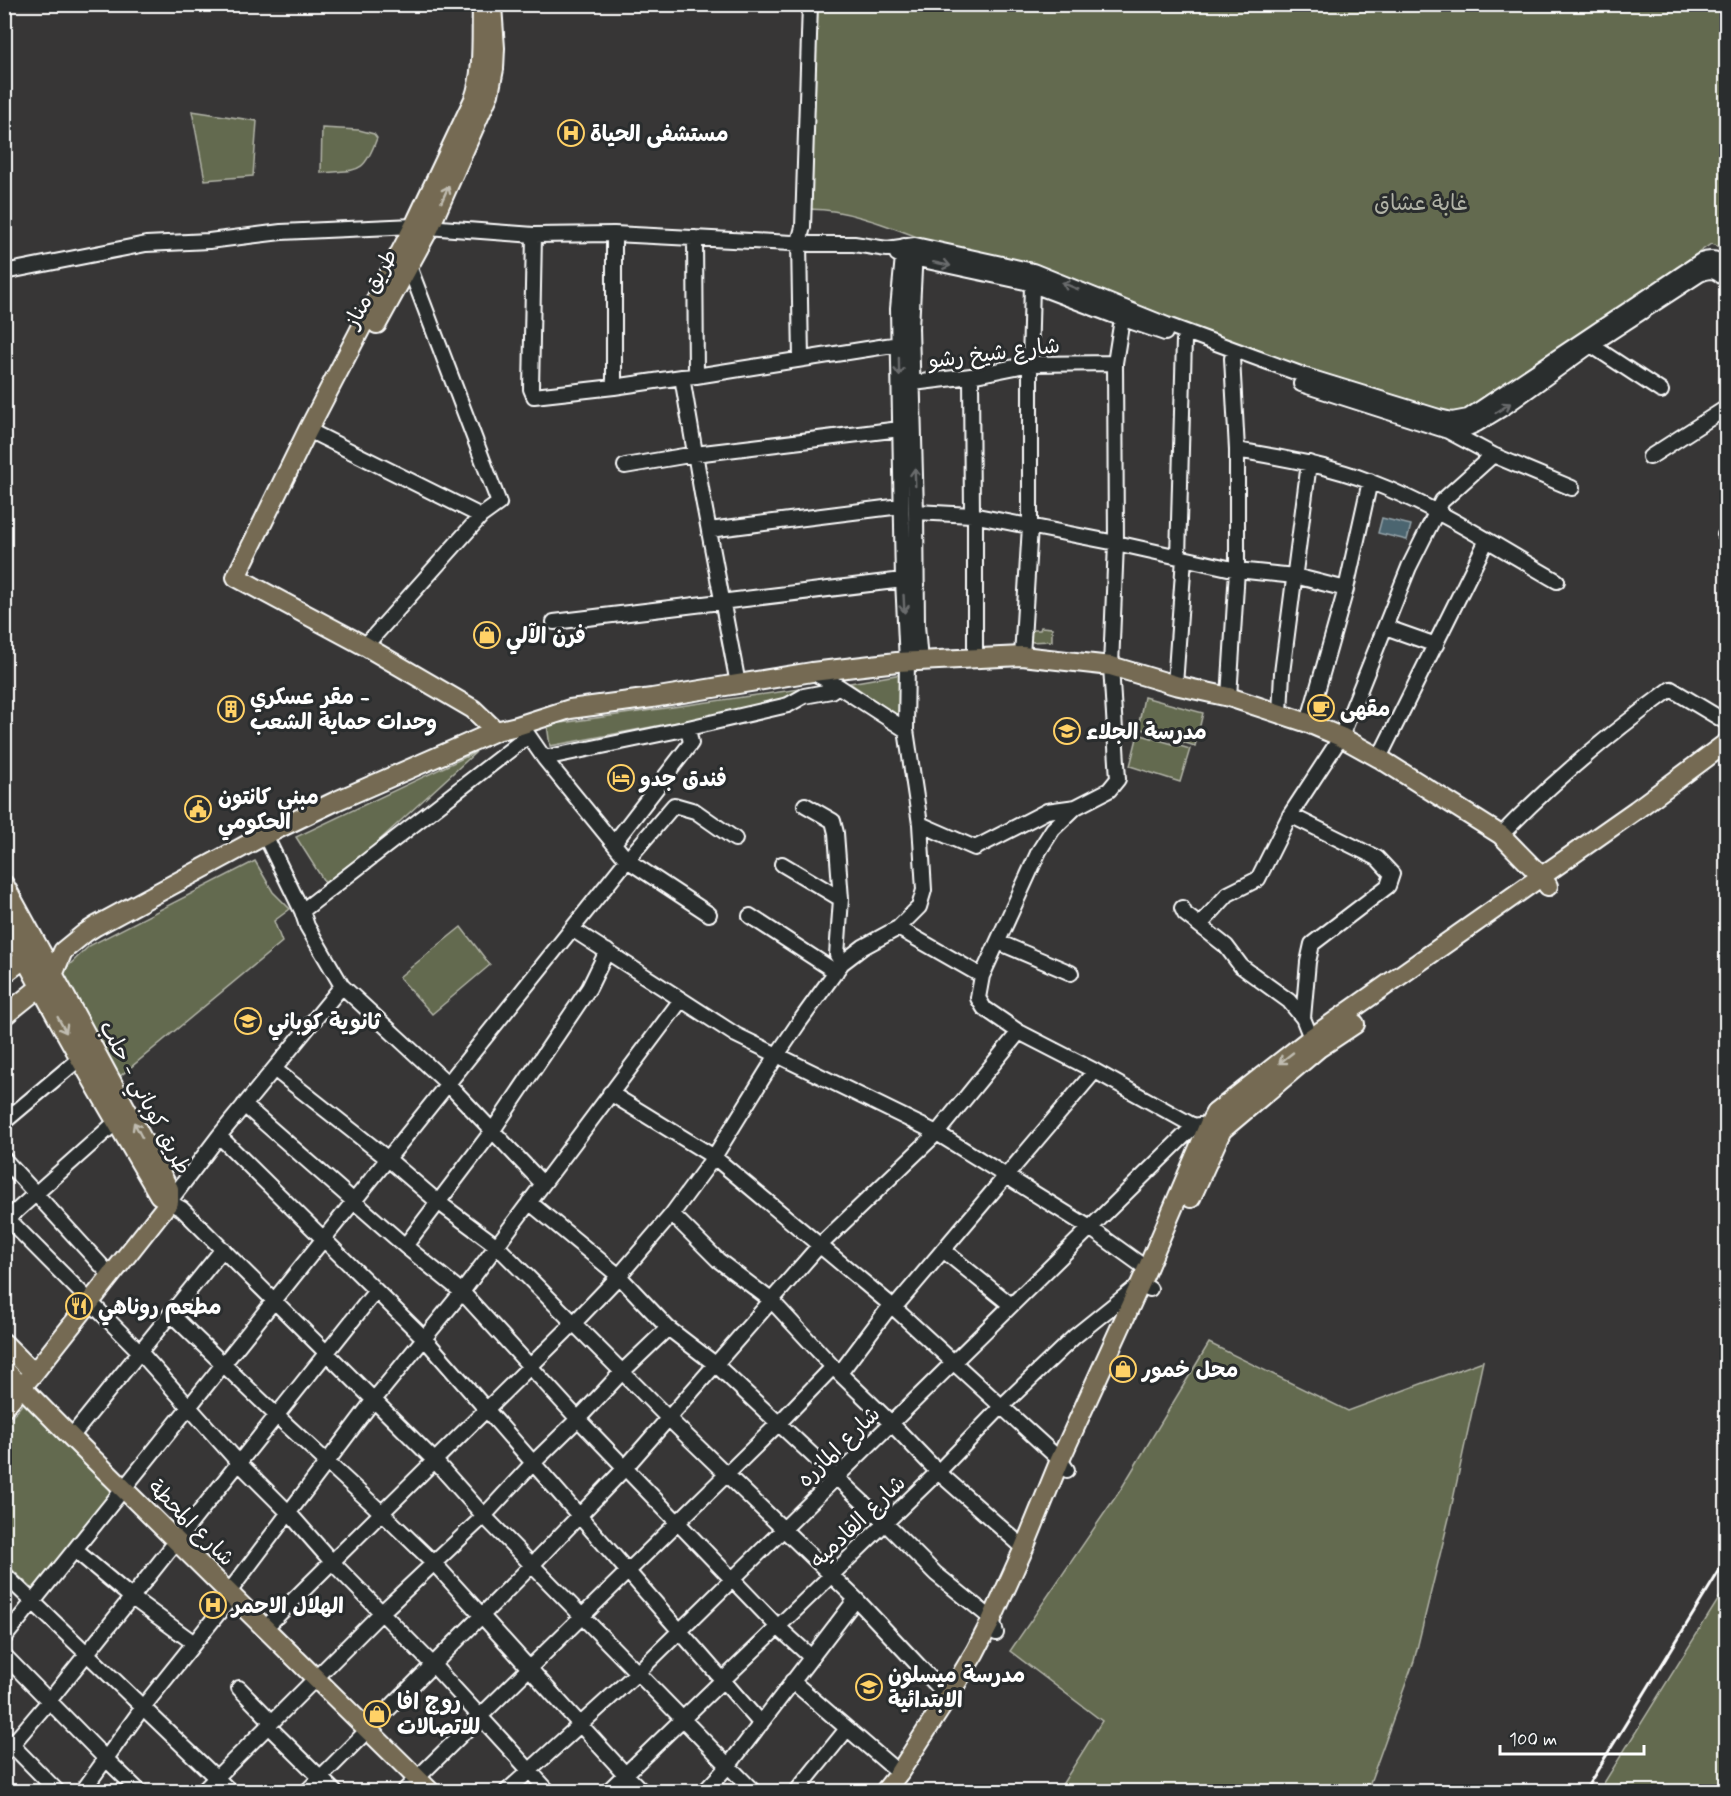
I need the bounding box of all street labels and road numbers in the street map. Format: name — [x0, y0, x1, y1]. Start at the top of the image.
street label: طريق مناز — [338, 245, 405, 335]
street label: شارع شيخ رشو — [925, 332, 1062, 376]
street label: طريق كوباني - حلب — [88, 1016, 197, 1182]
street label: شارع المازره — [792, 1401, 887, 1494]
street label: شارع القادميه — [805, 1470, 912, 1575]
street label: شارع المحطة — [141, 1474, 240, 1573]

